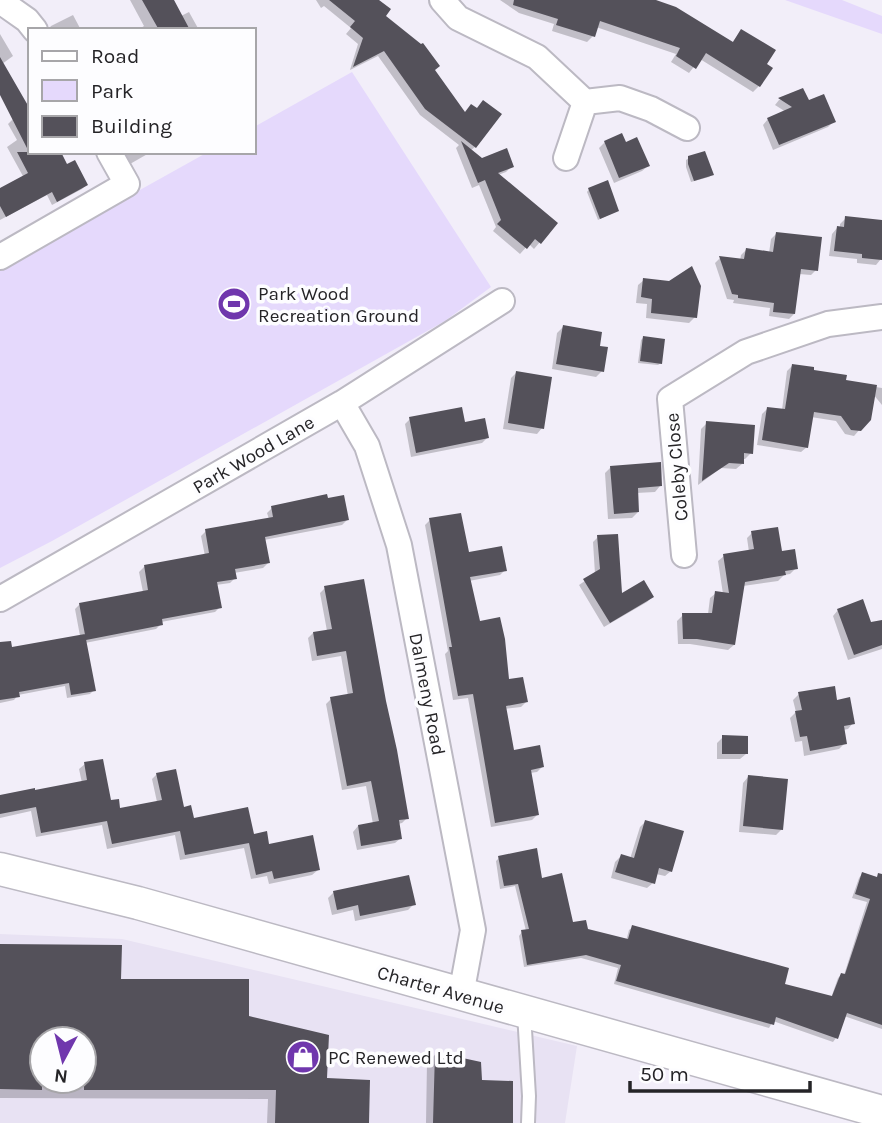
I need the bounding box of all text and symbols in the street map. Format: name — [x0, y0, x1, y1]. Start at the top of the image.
legend — [28, 28, 256, 154]
text: Road — [91, 44, 139, 68]
text: Park — [91, 79, 134, 103]
text: Building — [91, 114, 172, 138]
place label: Park Wood Recreation Ground — [258, 283, 419, 327]
sports icon: Park Wood Recreation Ground — [215, 285, 253, 323]
street label: Park Wood Lane — [189, 411, 318, 499]
street label: Coleby Close — [661, 412, 693, 522]
street label: Dalmeny Road — [404, 631, 450, 757]
street label: Charter Avenue — [375, 961, 507, 1019]
north arrow — [28, 1025, 98, 1095]
shop icon: PC Renewed Ltd — [284, 1038, 322, 1076]
place label: PC Renewed Ltd — [328, 1047, 464, 1069]
scale bar — [630, 1050, 810, 1094]
text: 50 m — [640, 1062, 689, 1086]
text: N — [53, 1064, 69, 1088]

